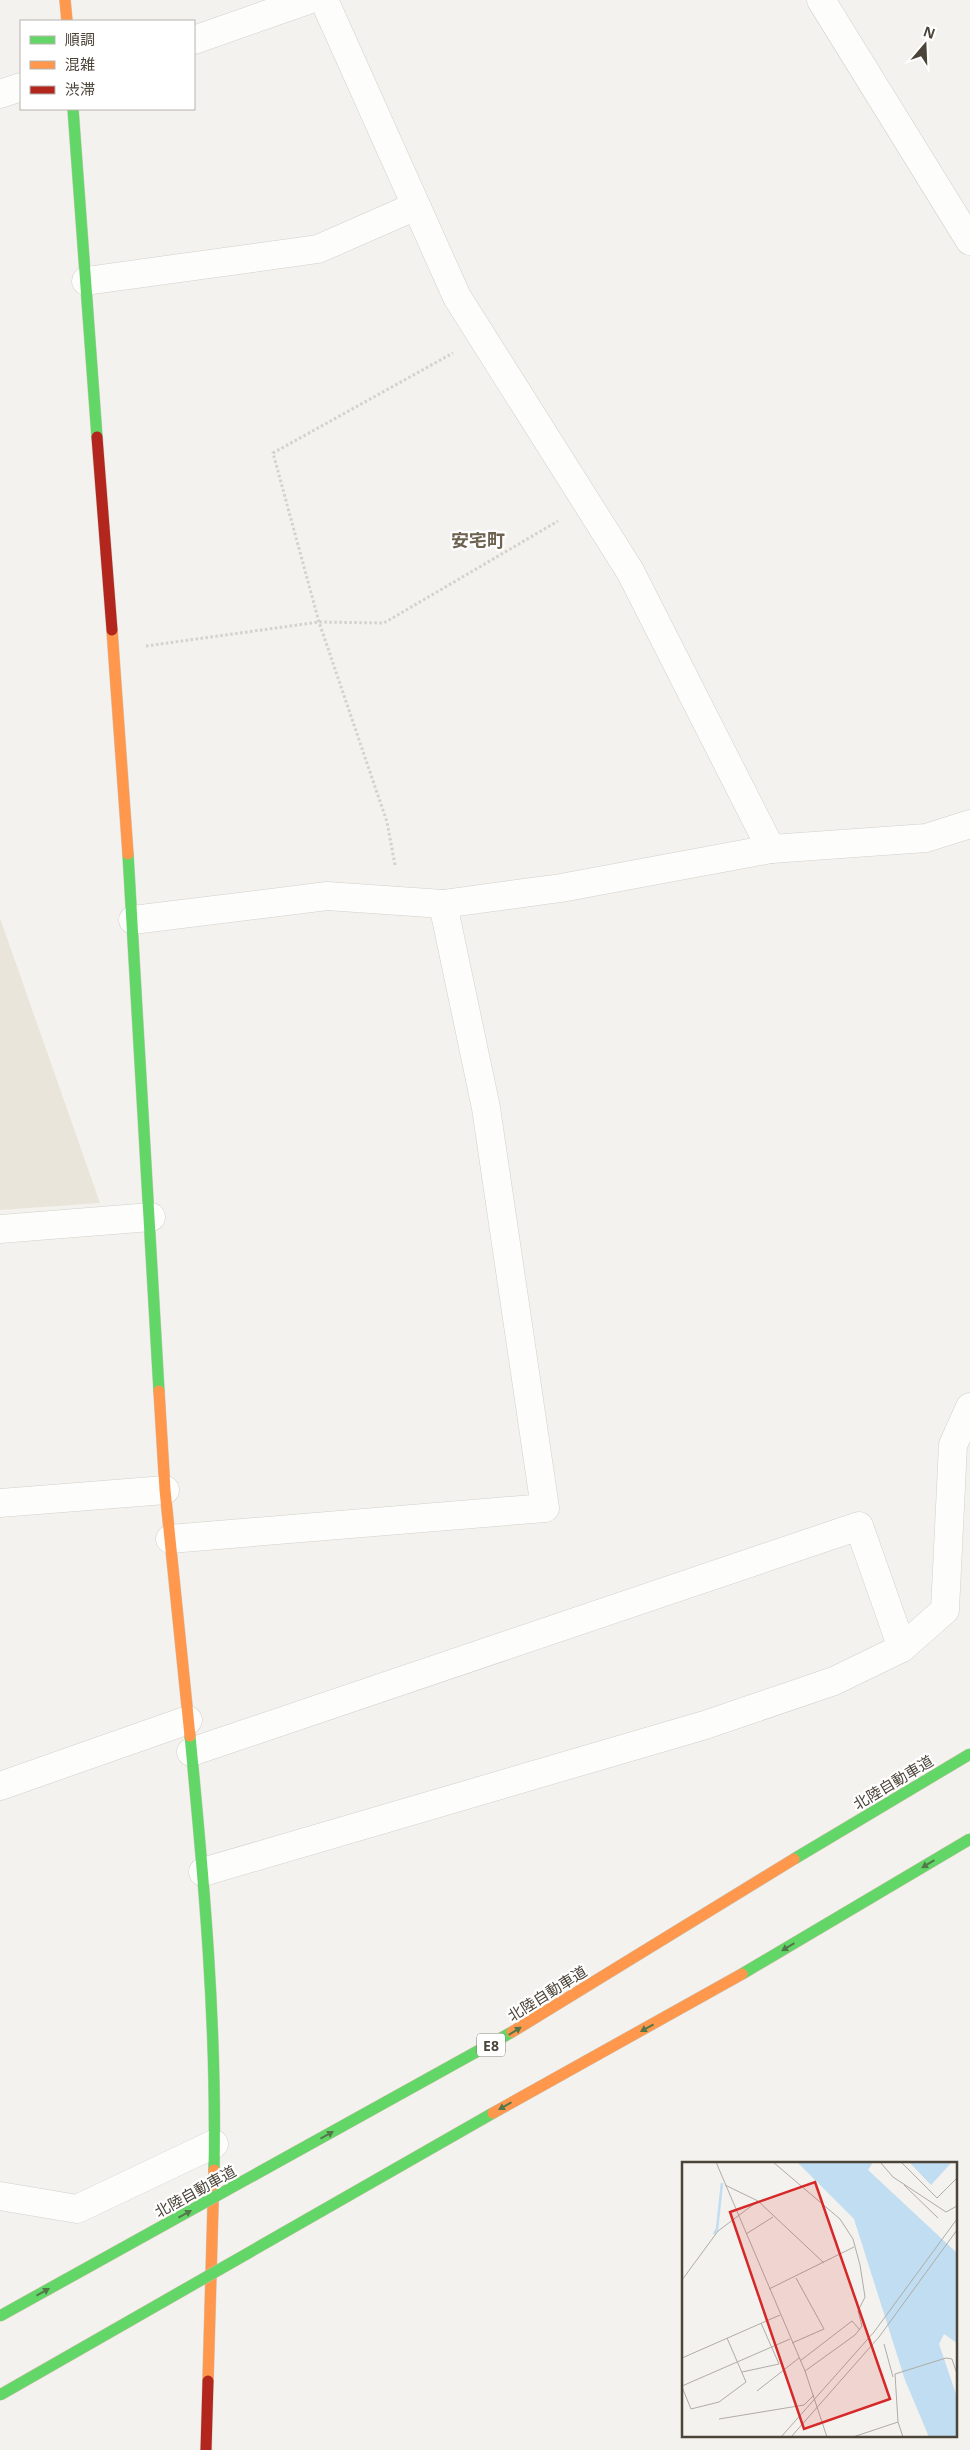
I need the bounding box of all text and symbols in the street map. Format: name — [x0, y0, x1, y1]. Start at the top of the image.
legend — [20, 20, 195, 110]
north arrow — [900, 20, 950, 70]
text: N — [921, 21, 938, 43]
text: 順調 — [65, 29, 95, 49]
text: 混雑 — [65, 54, 95, 74]
text: 渋滞 — [65, 79, 95, 99]
district label: 安宅町 — [451, 528, 505, 552]
street label: 北陸自動車道 — [849, 1750, 937, 1814]
one-way arrow — [922, 1859, 935, 1868]
one-way arrow — [782, 1942, 795, 1951]
street label: 北陸自動車道 — [504, 1961, 590, 2025]
one-way arrow — [641, 2023, 654, 2032]
one-way arrow — [508, 2026, 522, 2035]
road number: E8 — [477, 2034, 505, 2056]
one-way arrow — [499, 2102, 512, 2111]
one-way arrow — [321, 2131, 334, 2140]
street label: 北陸自動車道 — [151, 2160, 239, 2222]
inset map — [682, 2162, 958, 2438]
one-way arrow — [178, 2210, 192, 2218]
one-way arrow — [35, 2288, 50, 2296]

